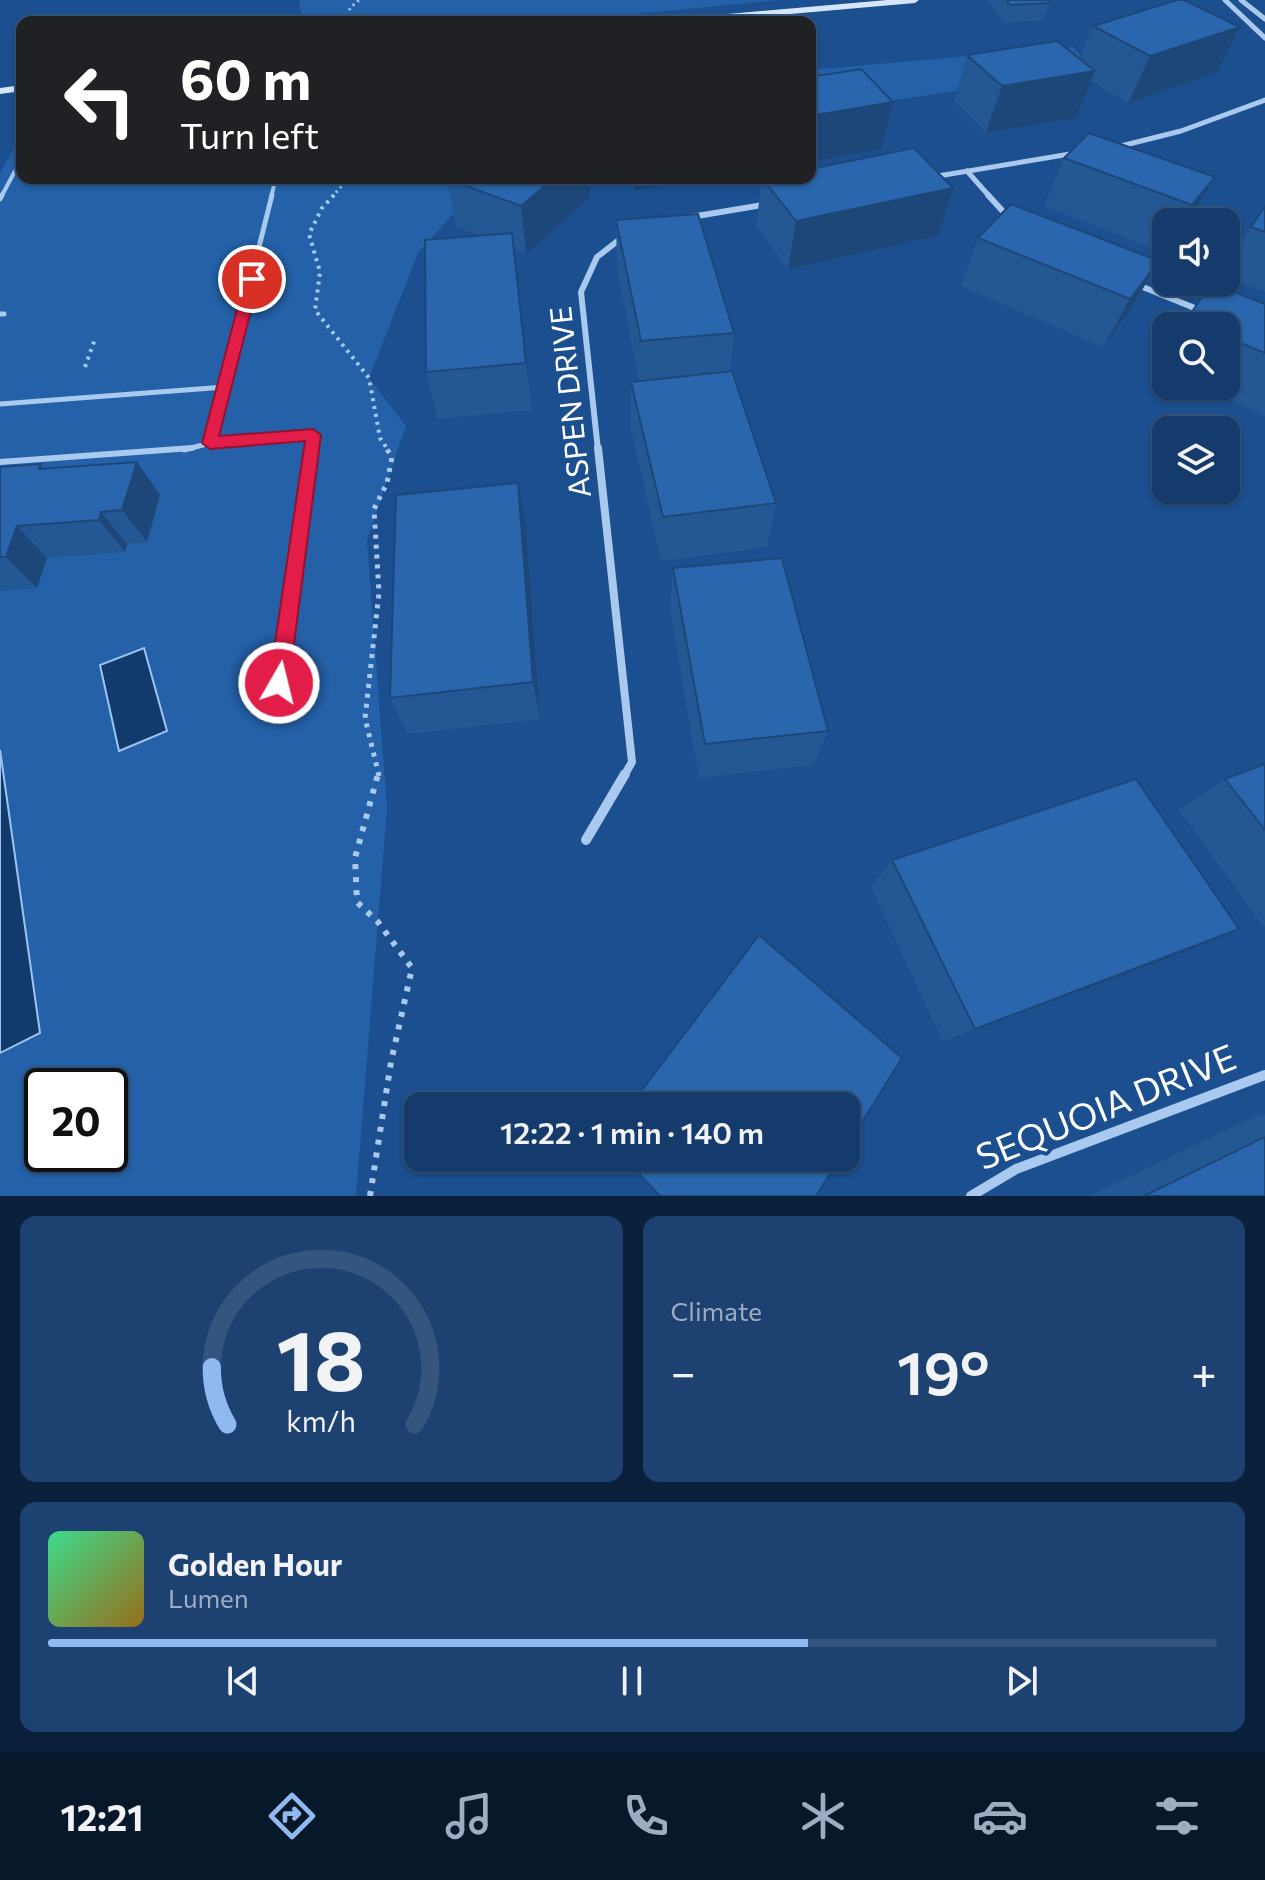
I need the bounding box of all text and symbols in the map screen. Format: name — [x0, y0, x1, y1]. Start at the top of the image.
text: 60 m — [180, 43, 311, 112]
icon: left — [48, 48, 152, 152]
text: Turn left — [180, 112, 319, 156]
map controls — [1152, 208, 1240, 504]
button: sound — [1152, 208, 1240, 296]
pin — [218, 245, 286, 313]
icon: arrive — [230, 257, 274, 301]
street label: ASPEN DRIVE — [540, 305, 597, 500]
button: search — [1152, 312, 1240, 400]
button: layers — [1152, 416, 1240, 504]
position arrow — [237, 641, 321, 725]
street label: SEQUOIA DRIVE — [969, 1033, 1242, 1177]
speed limit sign: 20 — [24, 1068, 128, 1172]
text: 12:22 · 1 min · 140 m — [500, 1113, 764, 1150]
text: Climate — [671, 1295, 762, 1326]
text: 18 — [277, 1306, 366, 1408]
text: 19° — [897, 1334, 990, 1407]
text: − — [671, 1344, 696, 1398]
text: + — [1191, 1344, 1217, 1398]
text: km/h — [286, 1403, 356, 1438]
text: Golden Hour — [168, 1545, 342, 1582]
text: Lumen — [168, 1582, 249, 1613]
icon: previous — [221, 1659, 265, 1703]
icon: pause — [610, 1659, 654, 1703]
icon: next — [1000, 1659, 1044, 1703]
icon: directions — [264, 1788, 320, 1844]
icon: music — [441, 1788, 497, 1844]
icon: phone — [618, 1788, 674, 1844]
icon: climate — [795, 1788, 851, 1844]
icon: car — [972, 1788, 1028, 1844]
icon: filters — [1149, 1788, 1205, 1844]
text: 12:21 — [60, 1794, 144, 1838]

